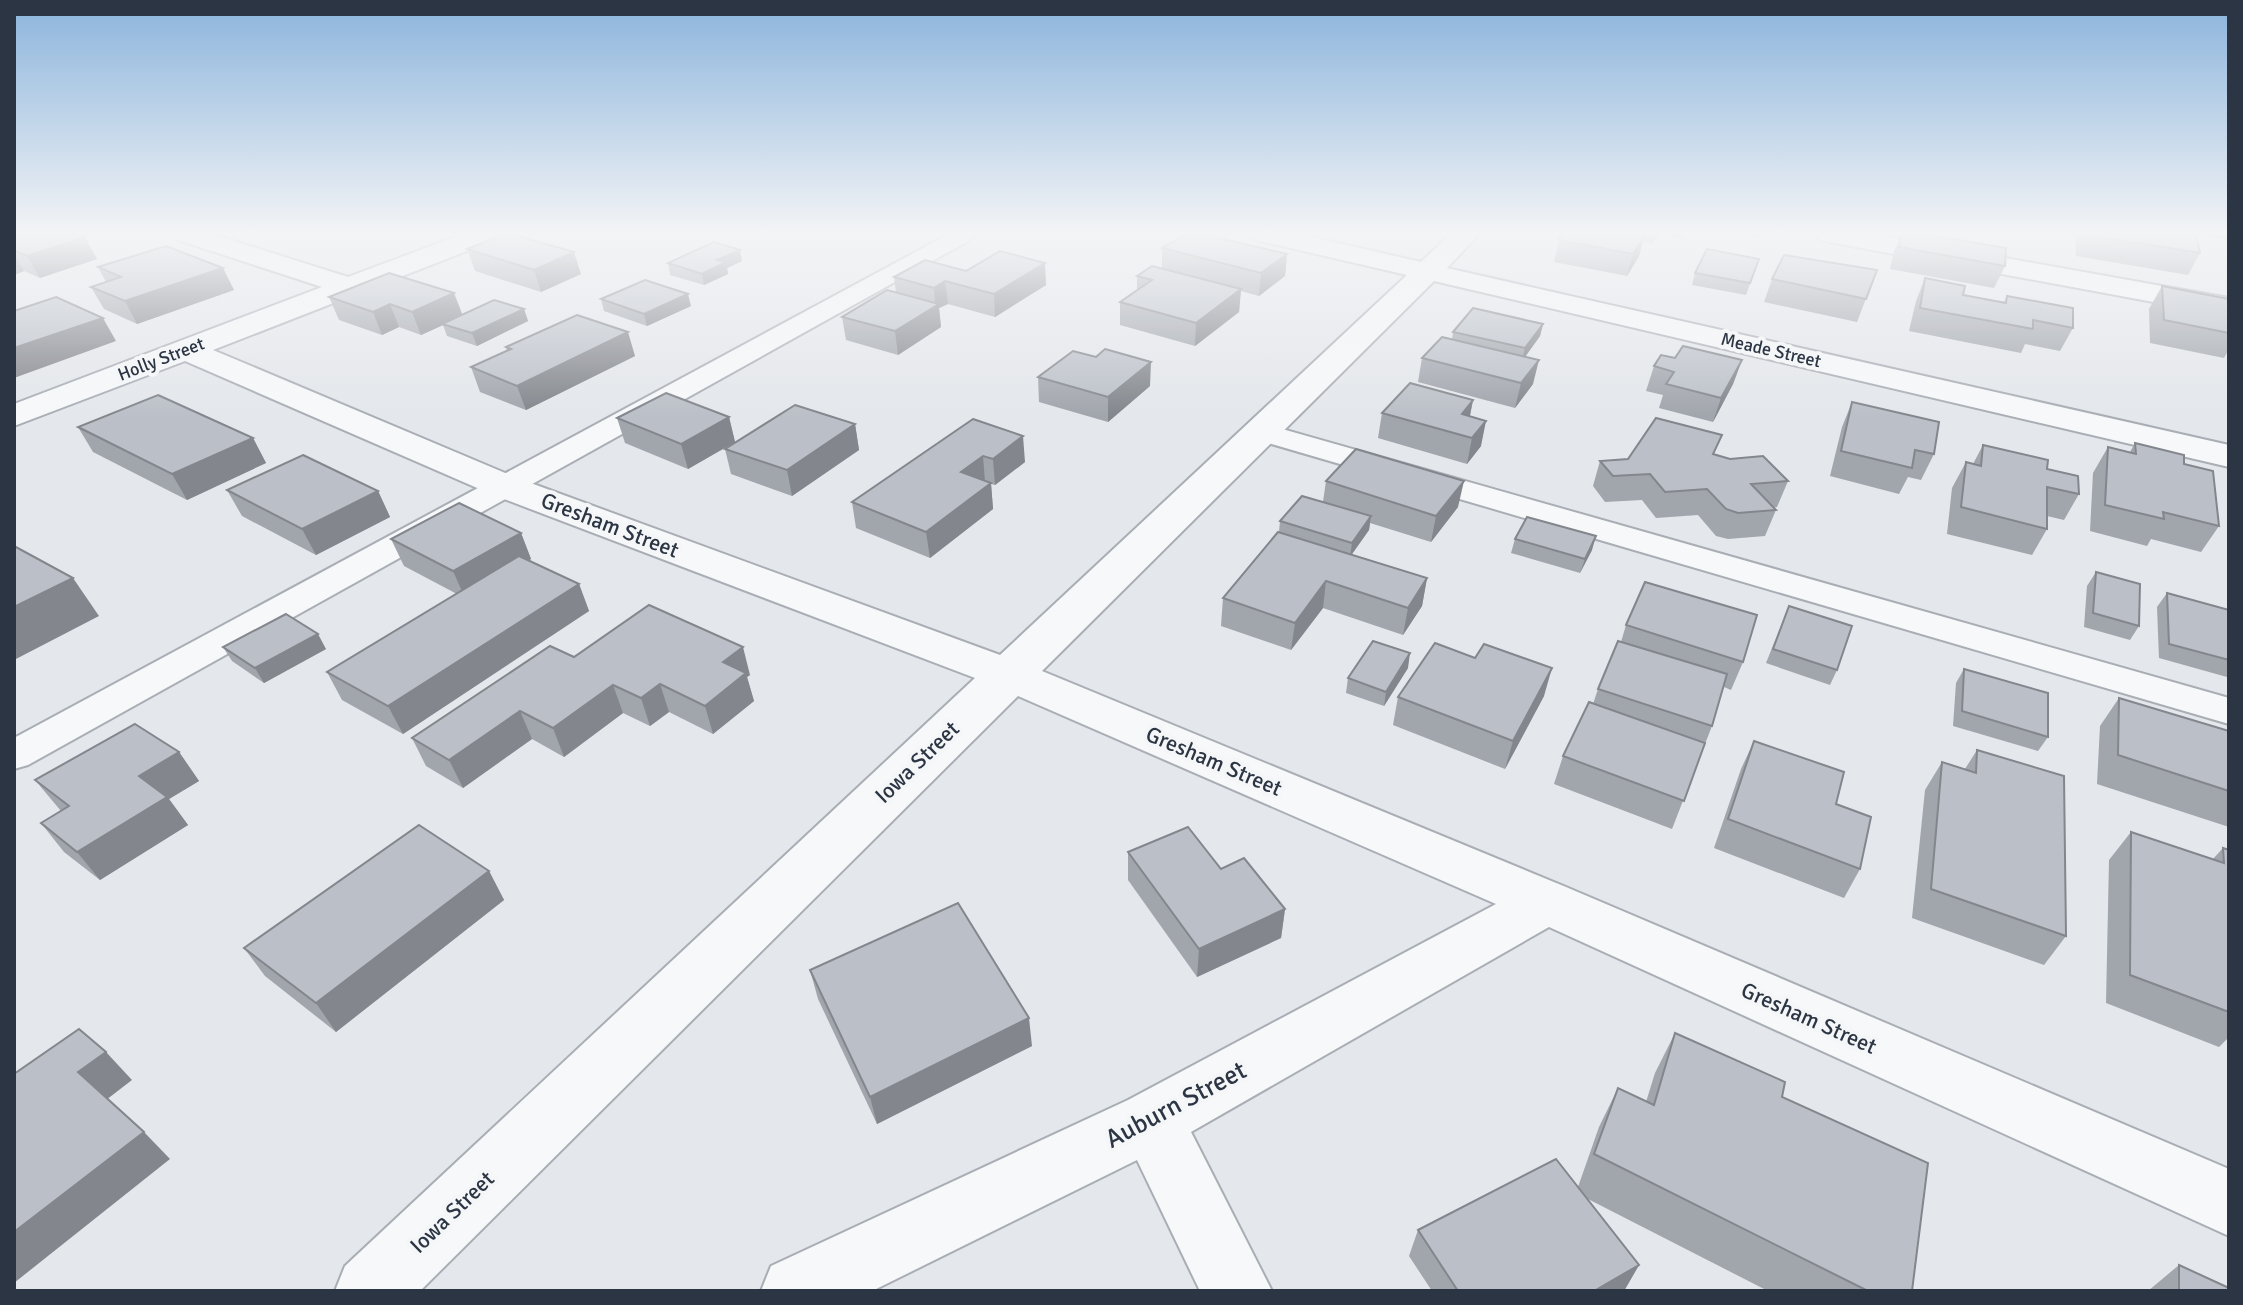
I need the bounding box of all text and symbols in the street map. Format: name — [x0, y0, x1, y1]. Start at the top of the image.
street label: Meade Street — [1719, 328, 1823, 372]
street label: Holly Street — [115, 332, 207, 386]
street label: Gresham Street — [537, 486, 683, 564]
street label: Iowa Street — [869, 715, 965, 809]
street label: Gresham Street — [1142, 720, 1286, 802]
street label: Gresham Street — [1737, 976, 1881, 1060]
street label: Auburn Street — [1100, 1054, 1252, 1156]
street label: Iowa Street — [404, 1165, 500, 1259]

